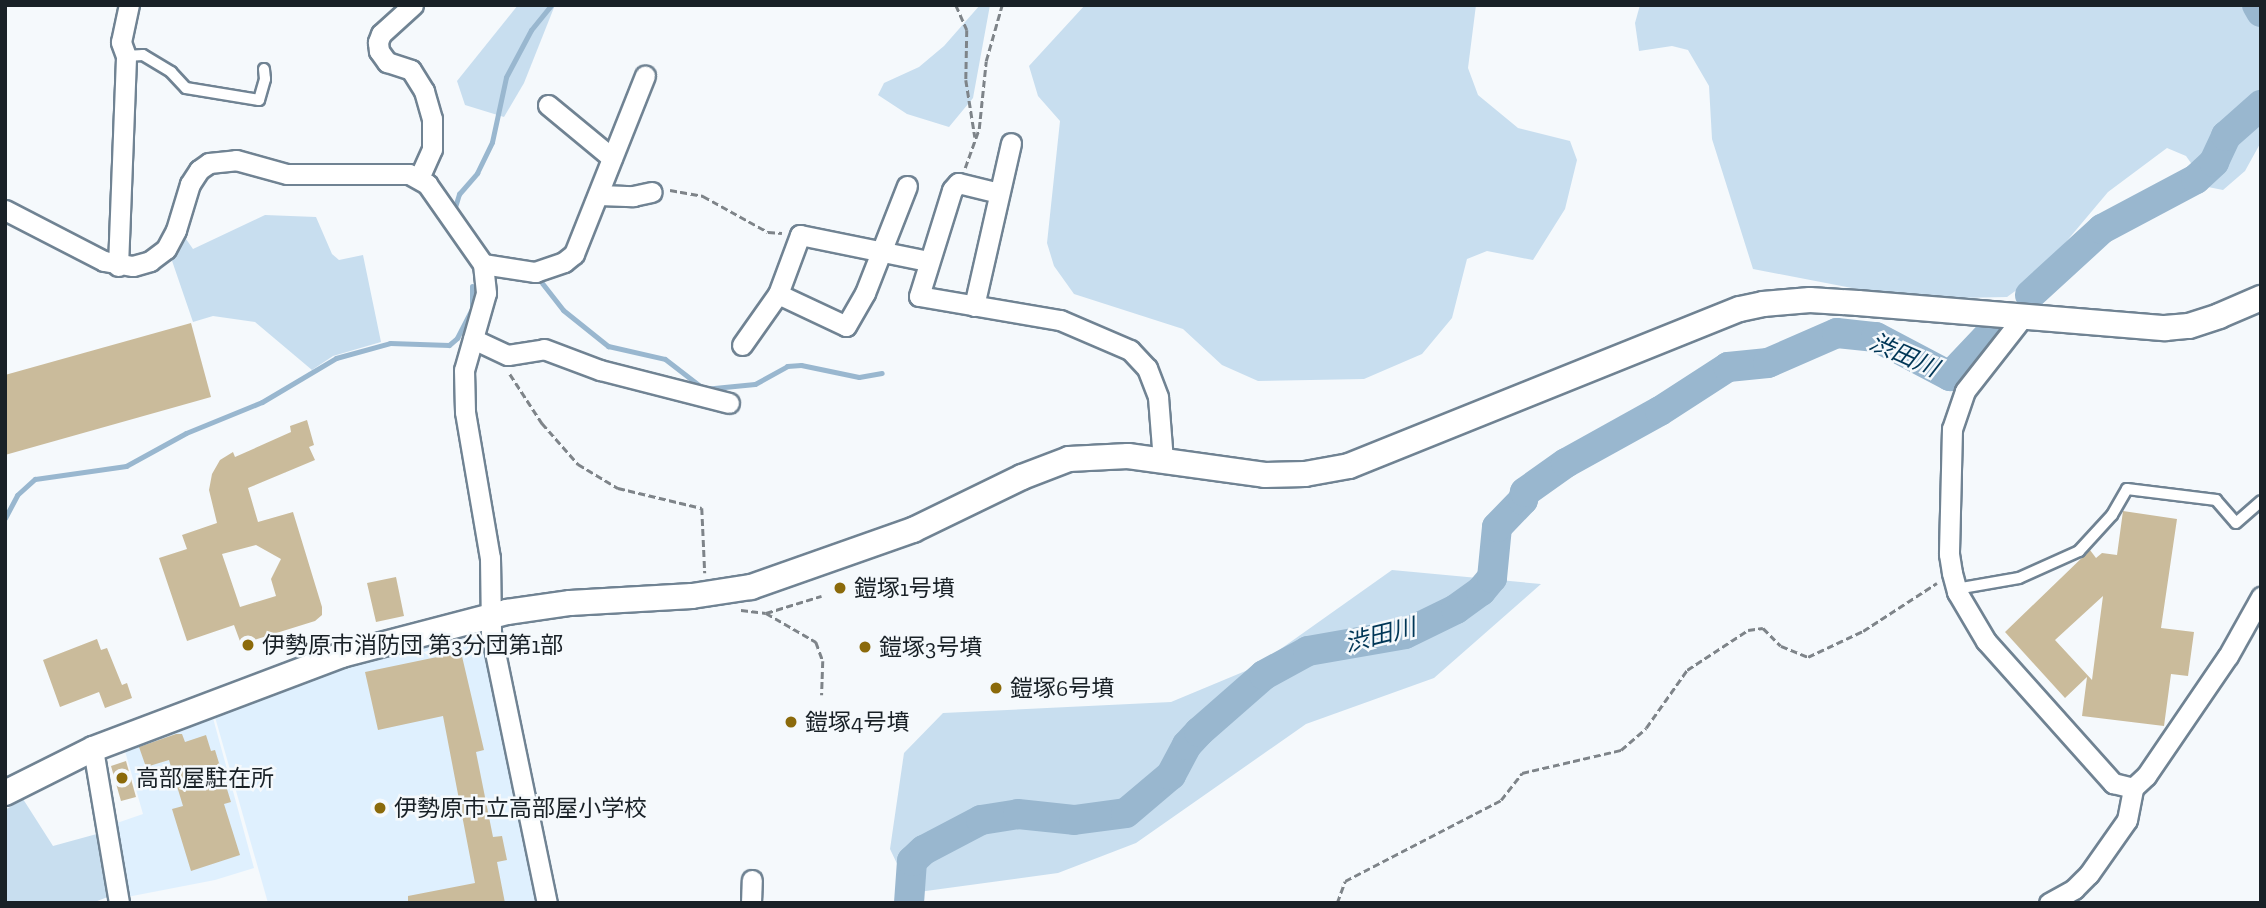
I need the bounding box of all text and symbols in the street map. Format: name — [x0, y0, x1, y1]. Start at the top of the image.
water label: 渋田川 — [1865, 327, 1943, 383]
place label: 鎧塚1号墳 — [854, 574, 955, 602]
marker: 鎧塚1号墳 — [832, 580, 848, 596]
water label: 渋田川 — [1342, 612, 1418, 658]
place label: 伊勢原市消防団 第3分団第1部 — [262, 631, 563, 659]
place label: 鎧塚3号墳 — [879, 633, 982, 661]
marker: 伊勢原市消防団 第3分団第1部 — [240, 637, 256, 653]
marker: 鎧塚3号墳 — [857, 639, 873, 655]
place label: 鎧塚6号墳 — [1010, 674, 1114, 702]
marker: 鎧塚6号墳 — [988, 680, 1004, 696]
place label: 鎧塚4号墳 — [805, 708, 909, 736]
marker: 鎧塚4号墳 — [783, 714, 799, 730]
place label: 高部屋駐在所 — [136, 764, 274, 792]
marker: 高部屋駐在所 — [114, 770, 130, 786]
place label: 伊勢原市立高部屋小学校 — [394, 794, 647, 822]
marker: 伊勢原市立高部屋小学校 — [372, 800, 388, 816]

